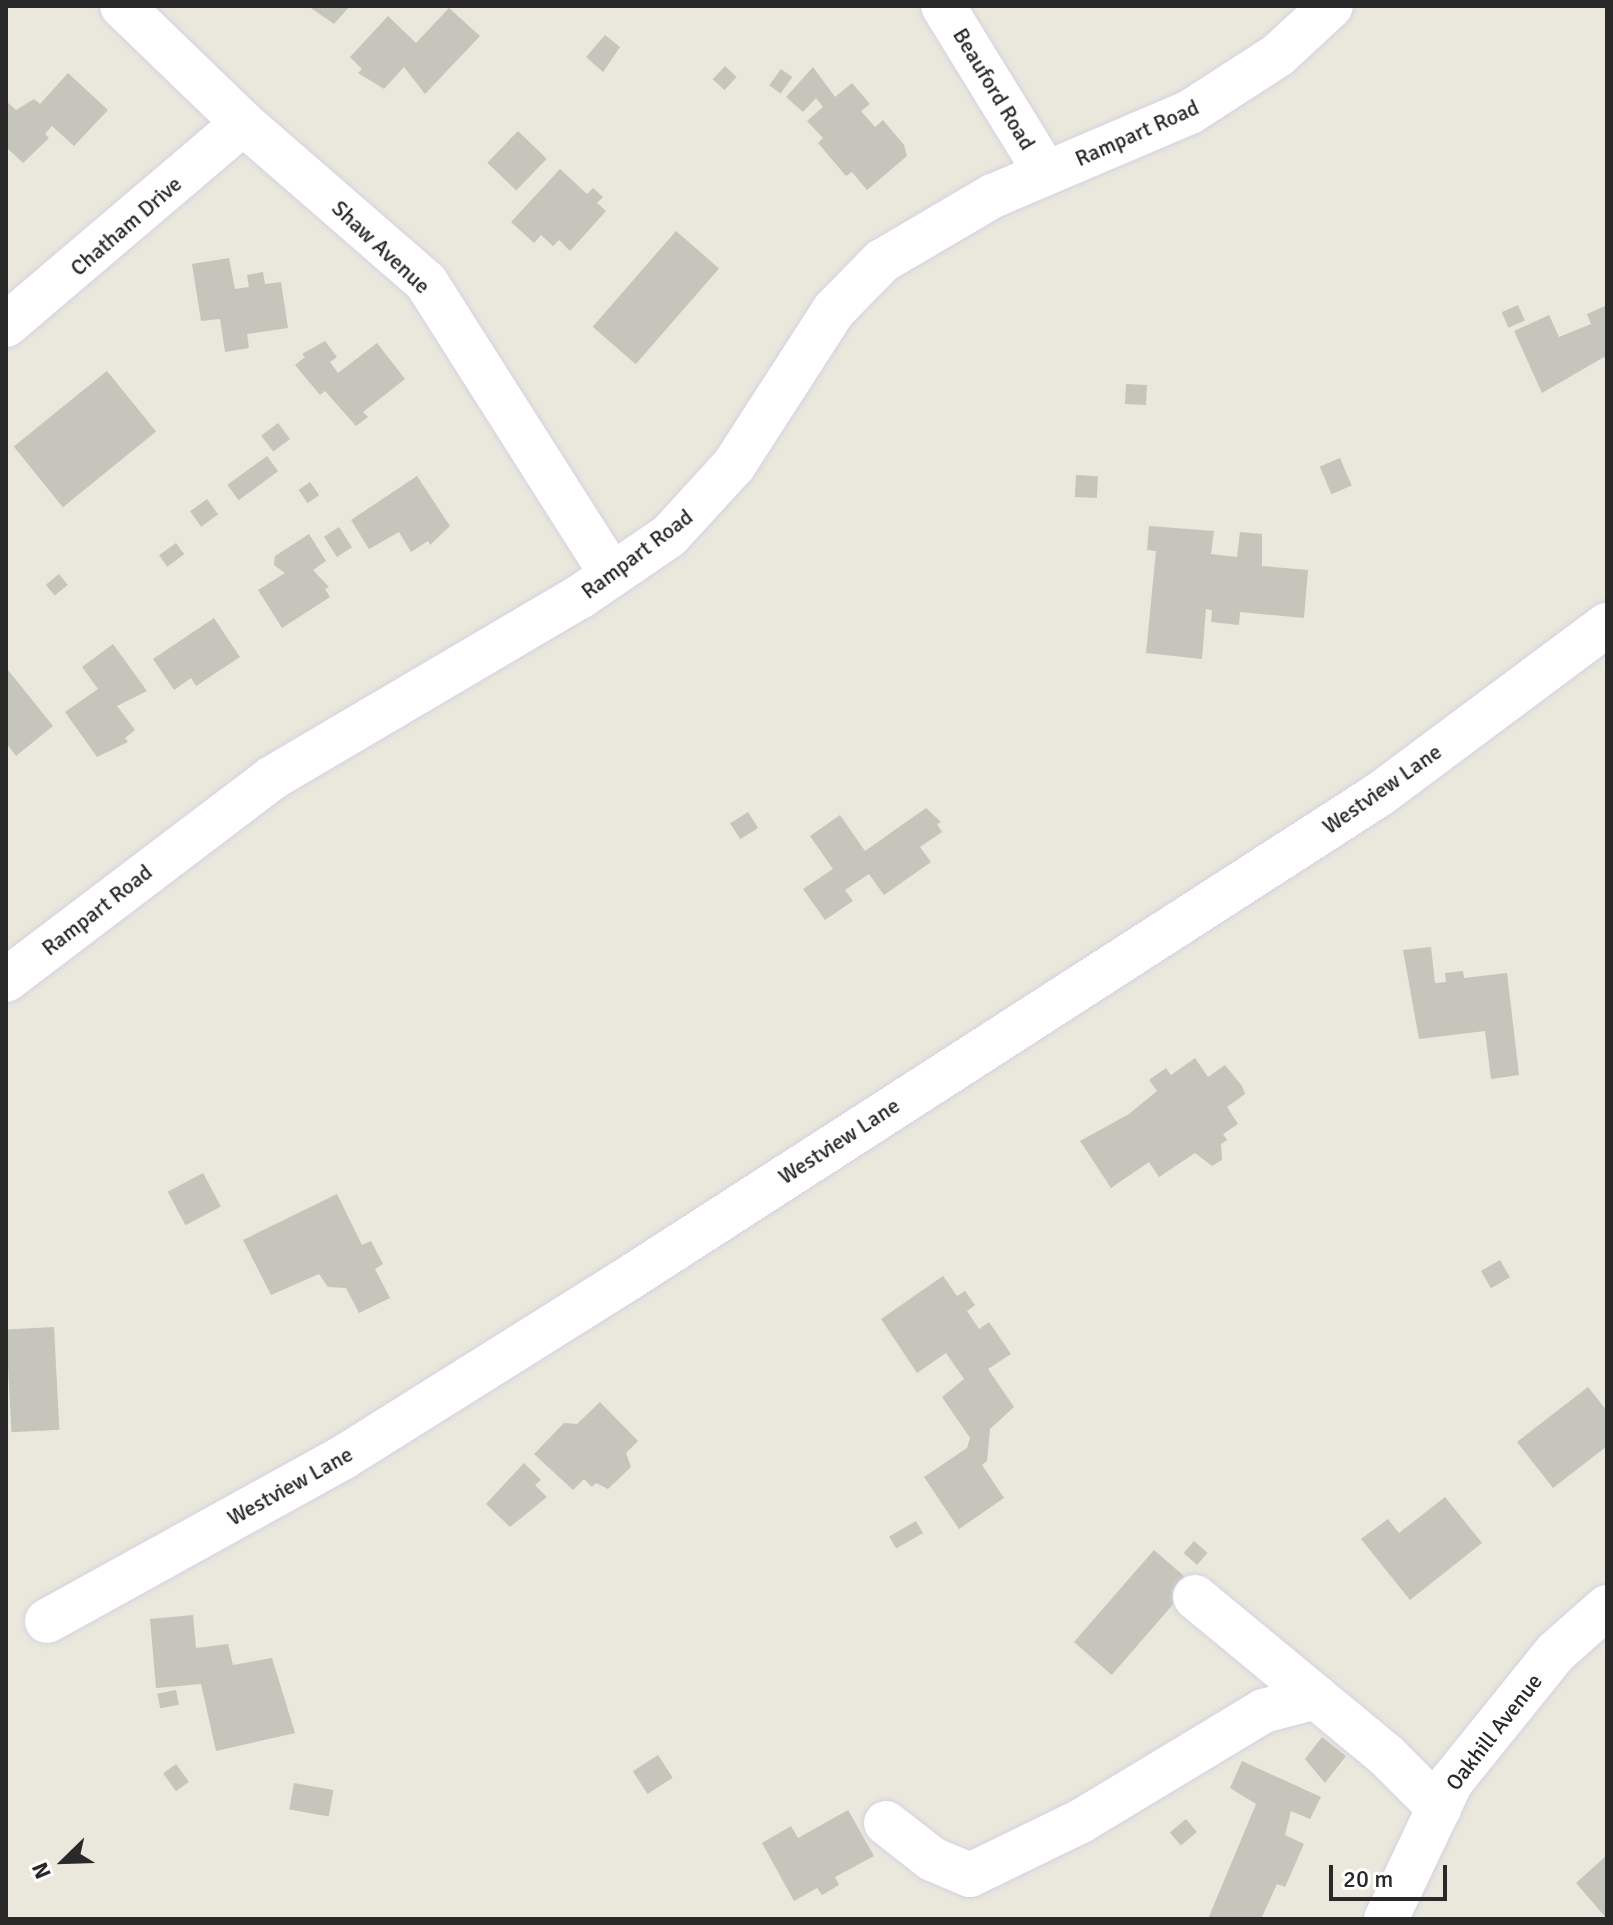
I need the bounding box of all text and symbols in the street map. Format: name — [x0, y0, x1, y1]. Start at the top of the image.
street label: Beauford Road — [947, 23, 1041, 155]
street label: Rampart Road — [1071, 94, 1203, 172]
street label: Chatham Drive — [65, 171, 187, 281]
street label: Shaw Avenue — [326, 195, 436, 299]
street label: Rampart Road — [576, 504, 698, 604]
street label: Westview Lane — [1318, 738, 1446, 840]
street label: Rampart Road — [37, 859, 157, 961]
street label: Westview Lane — [774, 1092, 904, 1190]
street label: Westview Lane — [223, 1441, 357, 1531]
street label: Oakhill Avenue — [1440, 1668, 1548, 1796]
north arrow — [24, 1821, 104, 1901]
scale bar — [1333, 1849, 1451, 1899]
text: N — [26, 1858, 57, 1883]
text: 20 m — [1343, 1864, 1393, 1894]

